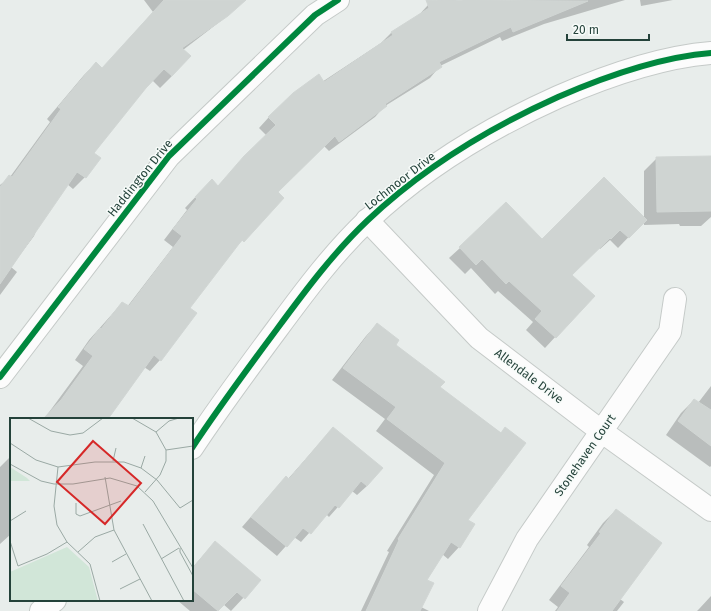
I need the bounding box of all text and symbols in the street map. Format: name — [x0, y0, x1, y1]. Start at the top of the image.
scale bar — [567, 16, 649, 42]
text: 20 m — [573, 23, 599, 37]
street label: Haddington Drive — [105, 137, 175, 219]
street label: Lochmoor Drive — [362, 149, 438, 213]
street label: Allendale Drive — [492, 346, 566, 406]
street label: Stonehaven Court — [552, 411, 619, 499]
inset map — [10, 418, 193, 601]

